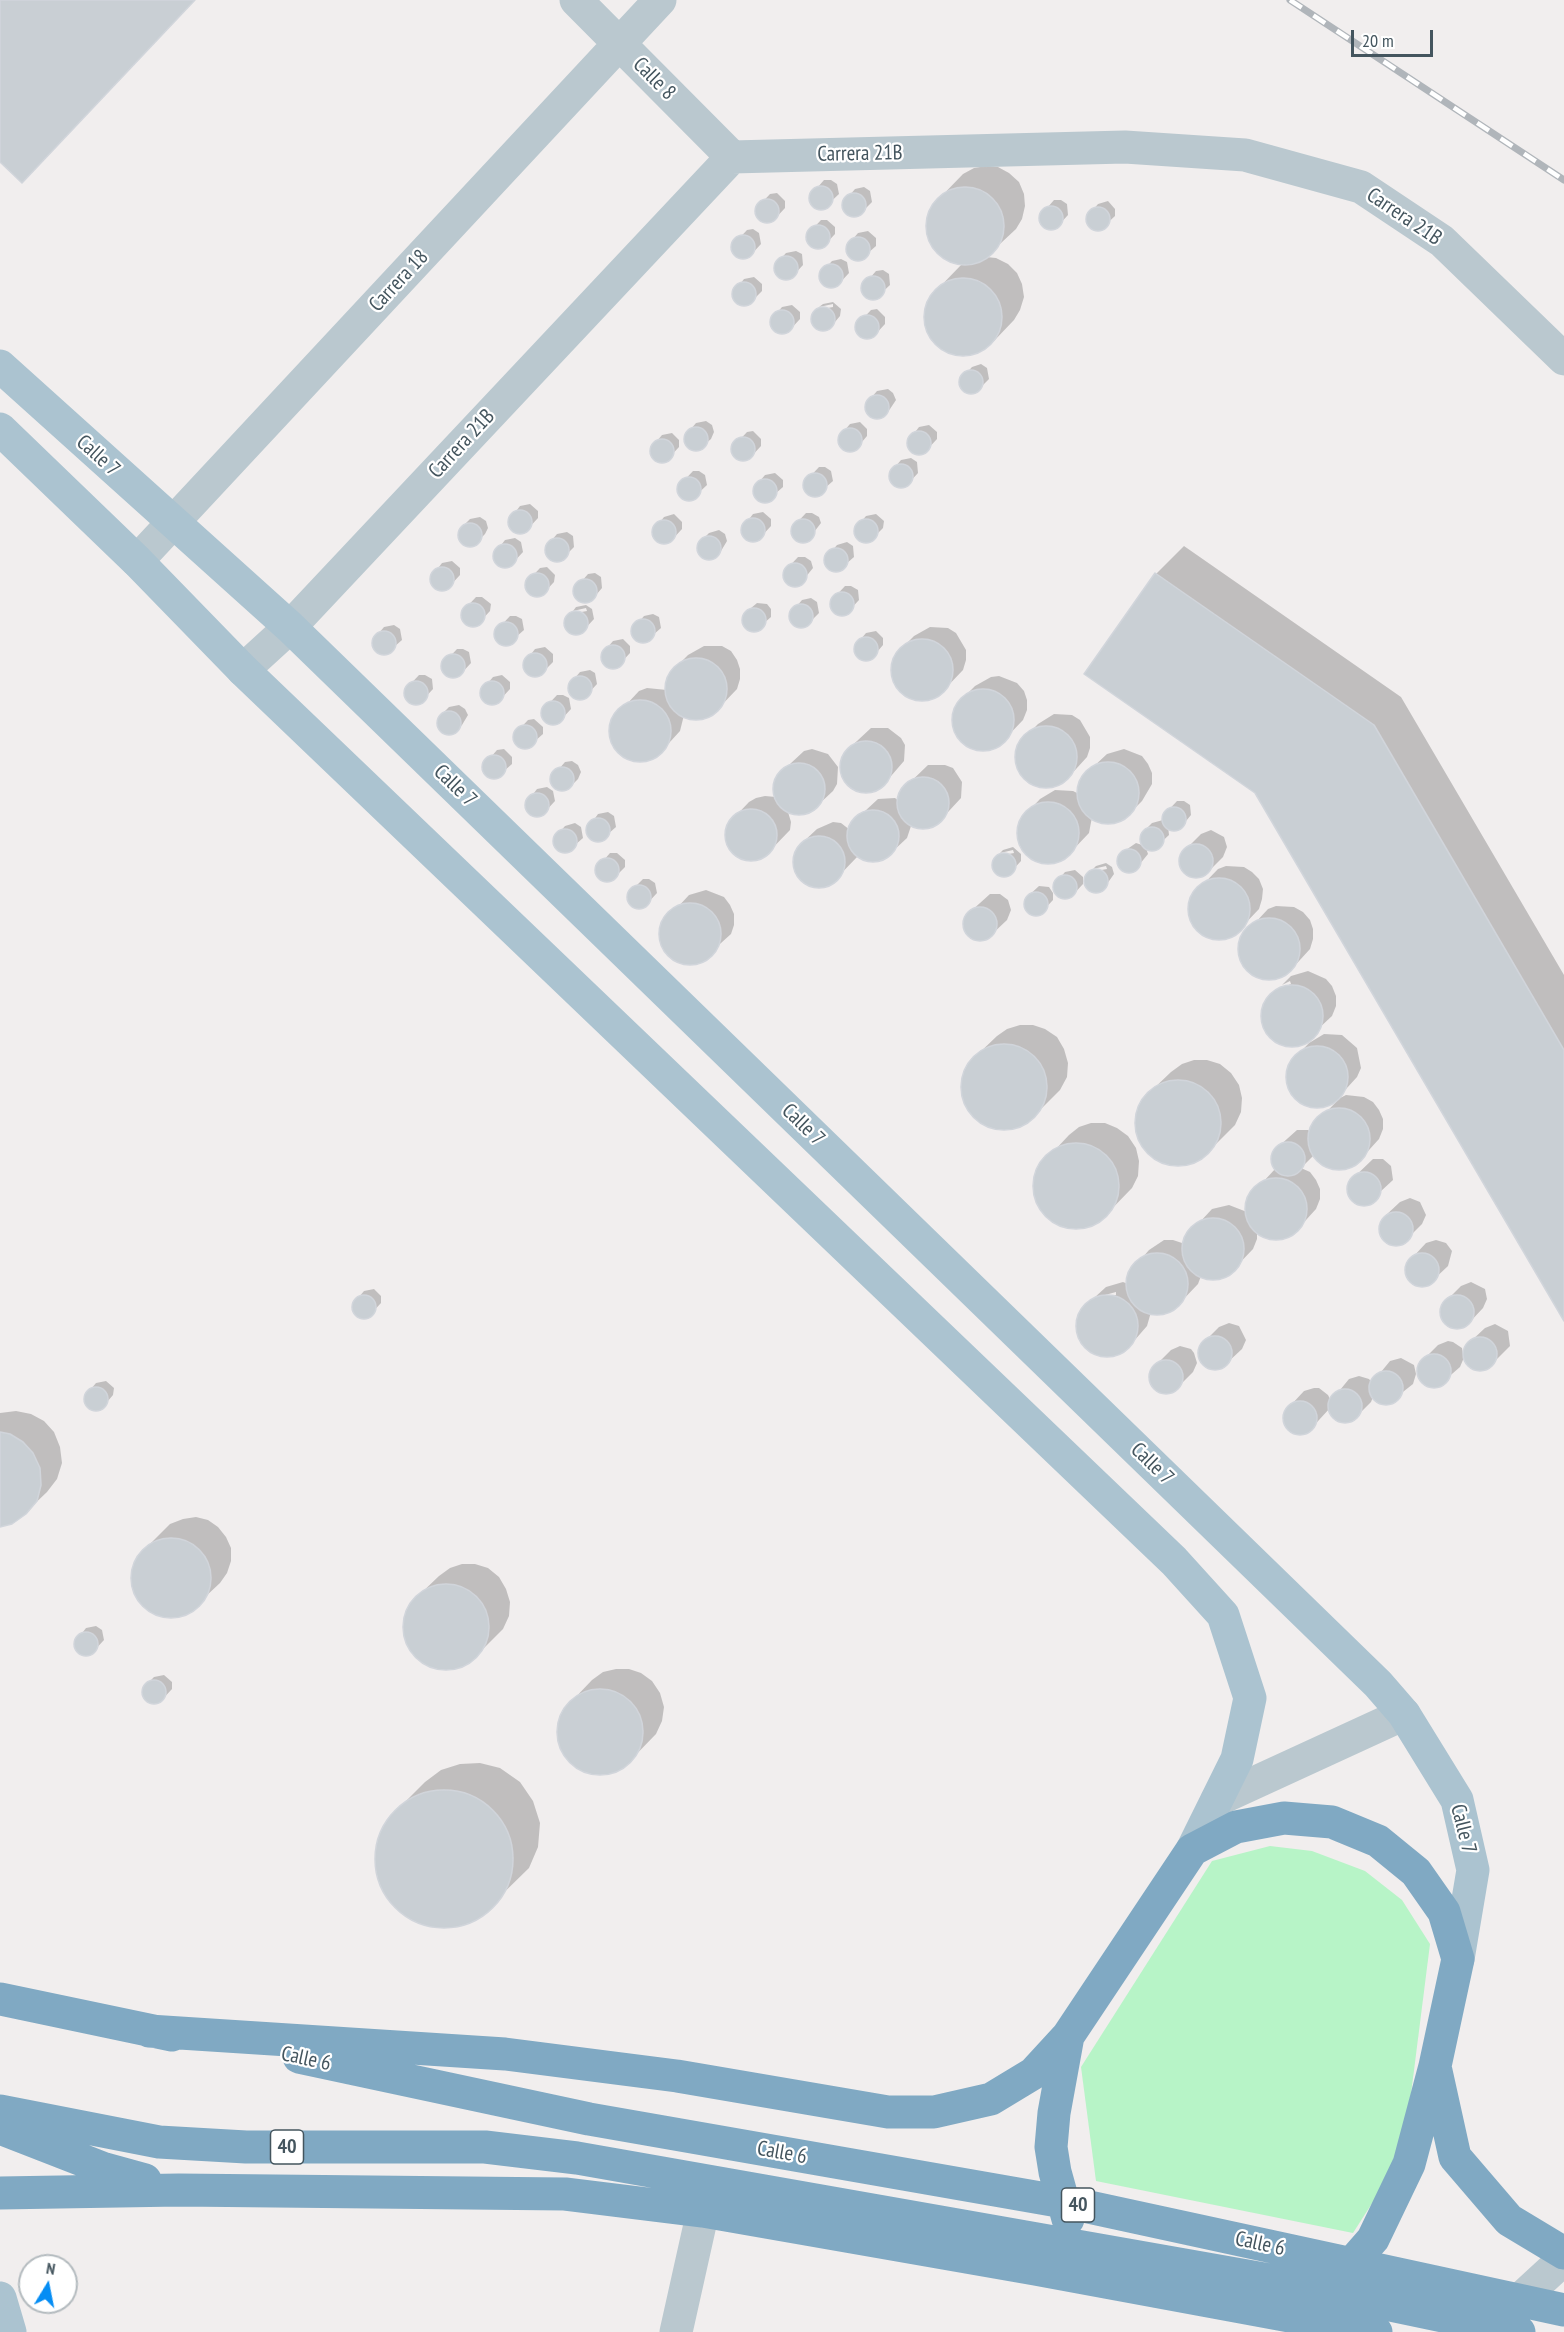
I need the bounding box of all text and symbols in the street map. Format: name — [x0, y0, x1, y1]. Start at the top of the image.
scale bar — [1354, 18, 1436, 56]
text: 20 m — [1362, 29, 1394, 52]
street label: Calle 8 — [627, 52, 681, 106]
street label: Carrera 21B — [817, 141, 903, 167]
street label: Carrera 21B — [1362, 183, 1446, 251]
street label: Carrera 18 — [364, 245, 434, 317]
street label: Carrera 21B — [424, 404, 500, 484]
street label: Calle 7 — [71, 430, 125, 482]
street label: Calle 7 — [428, 760, 482, 812]
street label: Calle 7 — [776, 1099, 830, 1151]
street label: Calle 7 — [1125, 1438, 1179, 1490]
street label: Calle 7 — [1445, 1802, 1481, 1856]
street label: Calle 6 — [279, 2041, 333, 2077]
road number: 40 — [270, 2130, 304, 2164]
street label: Calle 6 — [755, 2136, 809, 2170]
road number: 40 — [1062, 2188, 1094, 2222]
street label: Calle 6 — [1233, 2226, 1287, 2262]
north arrow — [18, 2254, 78, 2314]
text: N — [45, 2258, 57, 2279]

